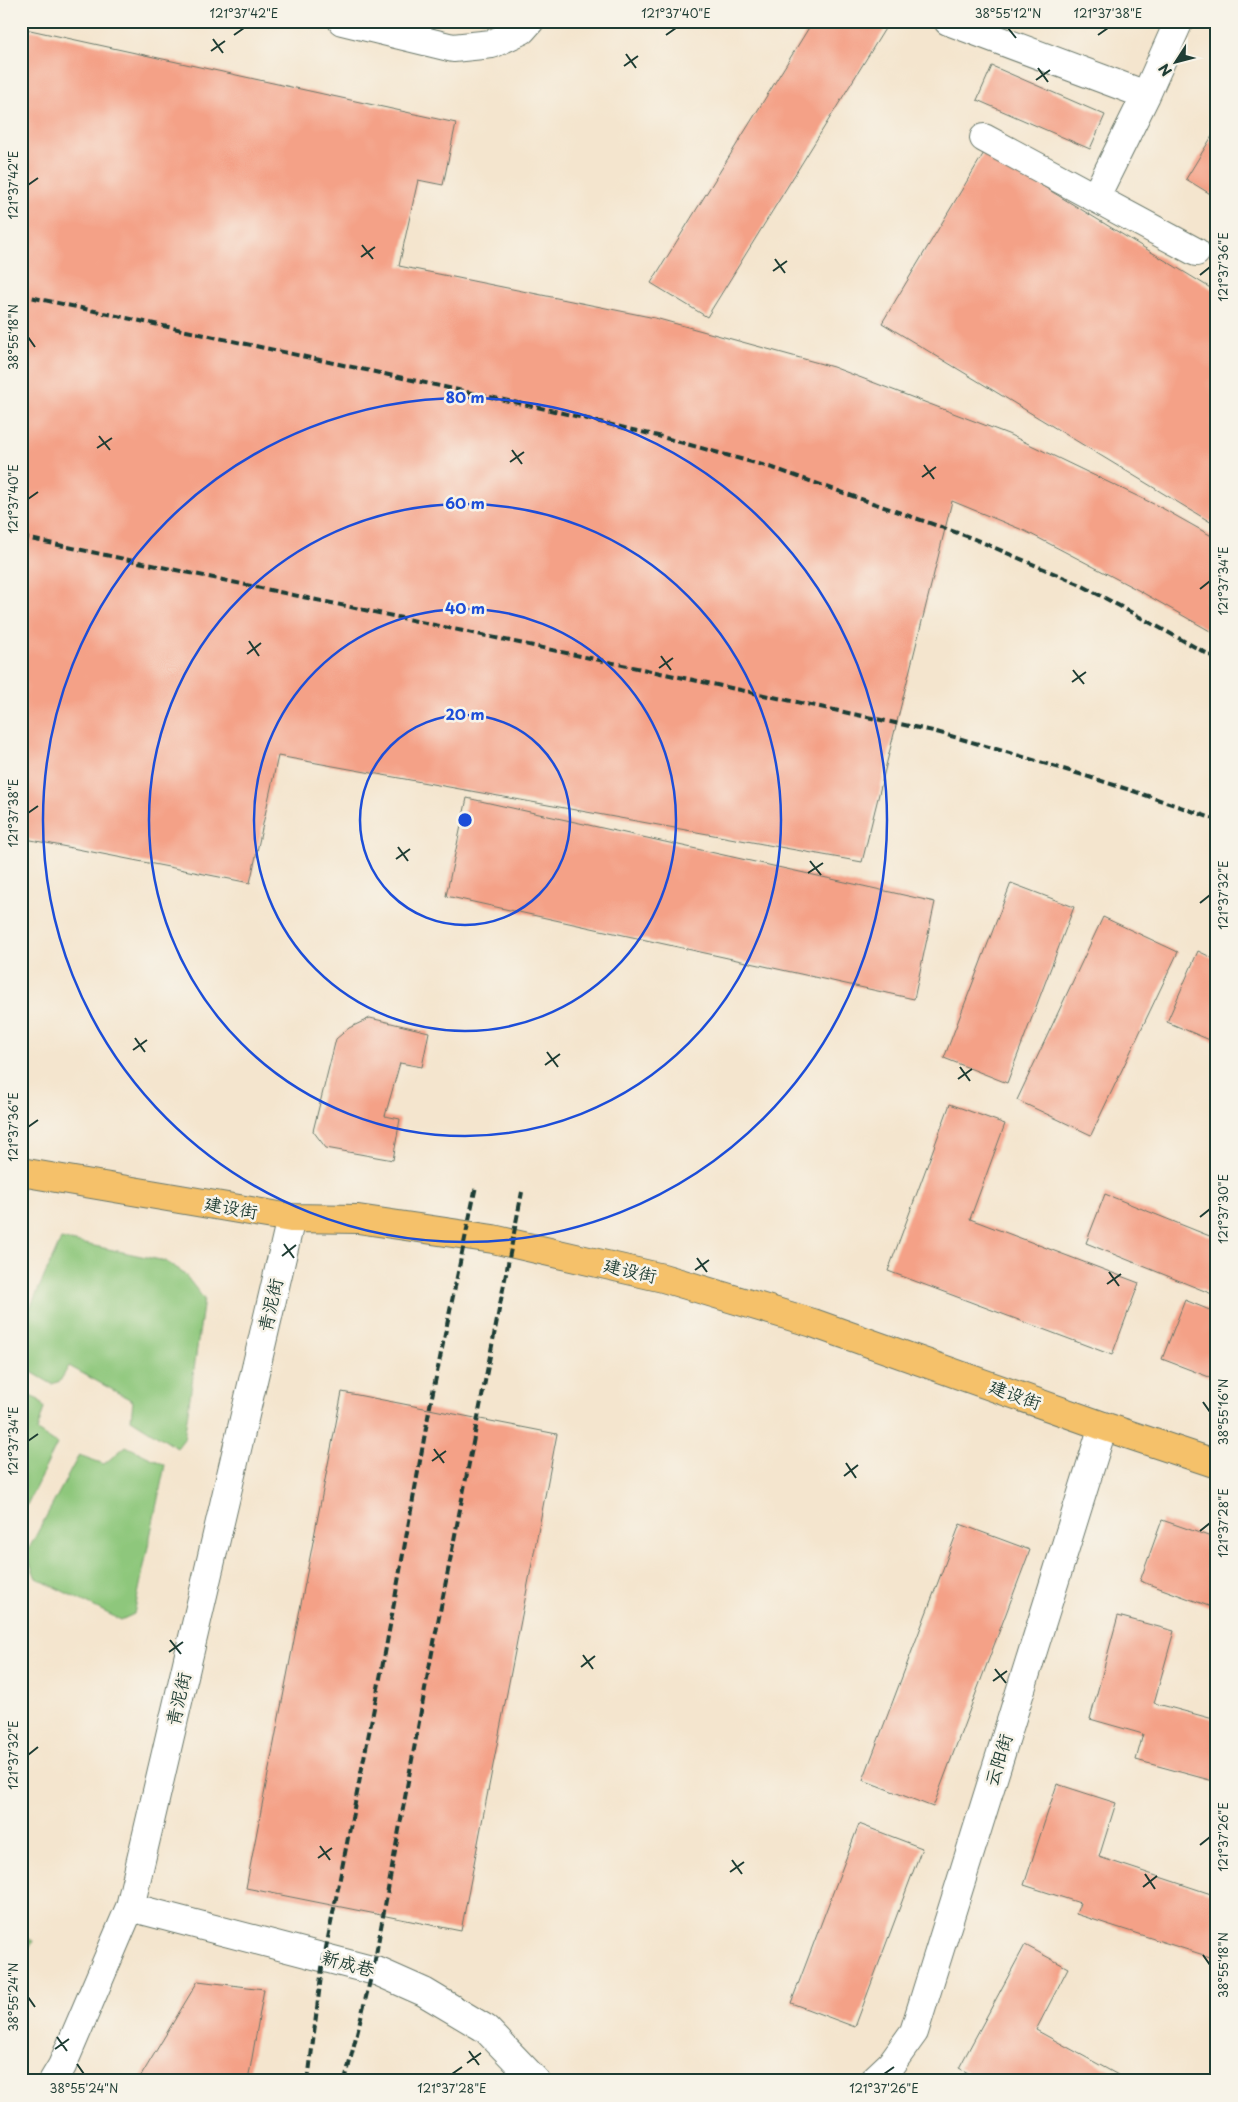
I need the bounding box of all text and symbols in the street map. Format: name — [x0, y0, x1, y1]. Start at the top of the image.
text: 121°37'42"E — [210, 4, 278, 22]
text: 121°37'40"E — [641, 4, 711, 22]
text: 38°55'12"N — [975, 4, 1041, 22]
text: 121°37'38"E — [1074, 4, 1142, 22]
north arrow — [1150, 38, 1200, 88]
text: N — [1153, 59, 1177, 81]
text: 121°37'42"E — [4, 151, 22, 219]
text: 121°37'36"E — [1214, 232, 1232, 302]
text: 38°55'18"N — [4, 304, 22, 370]
text: 80 m — [445, 385, 485, 408]
text: 121°37'40"E — [4, 464, 22, 534]
text: 60 m — [445, 491, 485, 514]
text: 121°37'34"E — [1214, 546, 1232, 616]
text: 40 m — [445, 596, 485, 619]
text: 20 m — [446, 702, 484, 725]
text: 121°37'38"E — [4, 779, 22, 847]
centre of rings — [456, 811, 474, 829]
text: 121°37'32"E — [1214, 860, 1232, 930]
text: 121°37'36"E — [4, 1092, 22, 1162]
text: 121°37'30"E — [1214, 1174, 1232, 1244]
street label: 建设街 — [202, 1189, 260, 1225]
street label: 建设街 — [601, 1250, 660, 1289]
street label: 青泥街 — [250, 1275, 289, 1334]
street label: 建设街 — [986, 1372, 1046, 1416]
text: 38°55'16"N — [1214, 1379, 1232, 1445]
text: 121°37'34"E — [4, 1406, 22, 1476]
text: 121°37'28"E — [1214, 1488, 1232, 1558]
street label: 青泥街 — [158, 1669, 197, 1728]
text: 121°37'32"E — [4, 1720, 22, 1790]
street label: 云阳街 — [977, 1730, 1018, 1789]
text: 121°37'26"E — [1214, 1802, 1232, 1872]
text: 38°55'18"N — [1214, 1932, 1232, 1998]
street label: 新成巷 — [319, 1943, 378, 1983]
text: 38°55'24"N — [4, 1963, 22, 2031]
text: 38°55'24"N — [50, 2079, 118, 2097]
text: 121°37'28"E — [417, 2079, 487, 2097]
text: 121°37'26"E — [849, 2079, 919, 2097]

